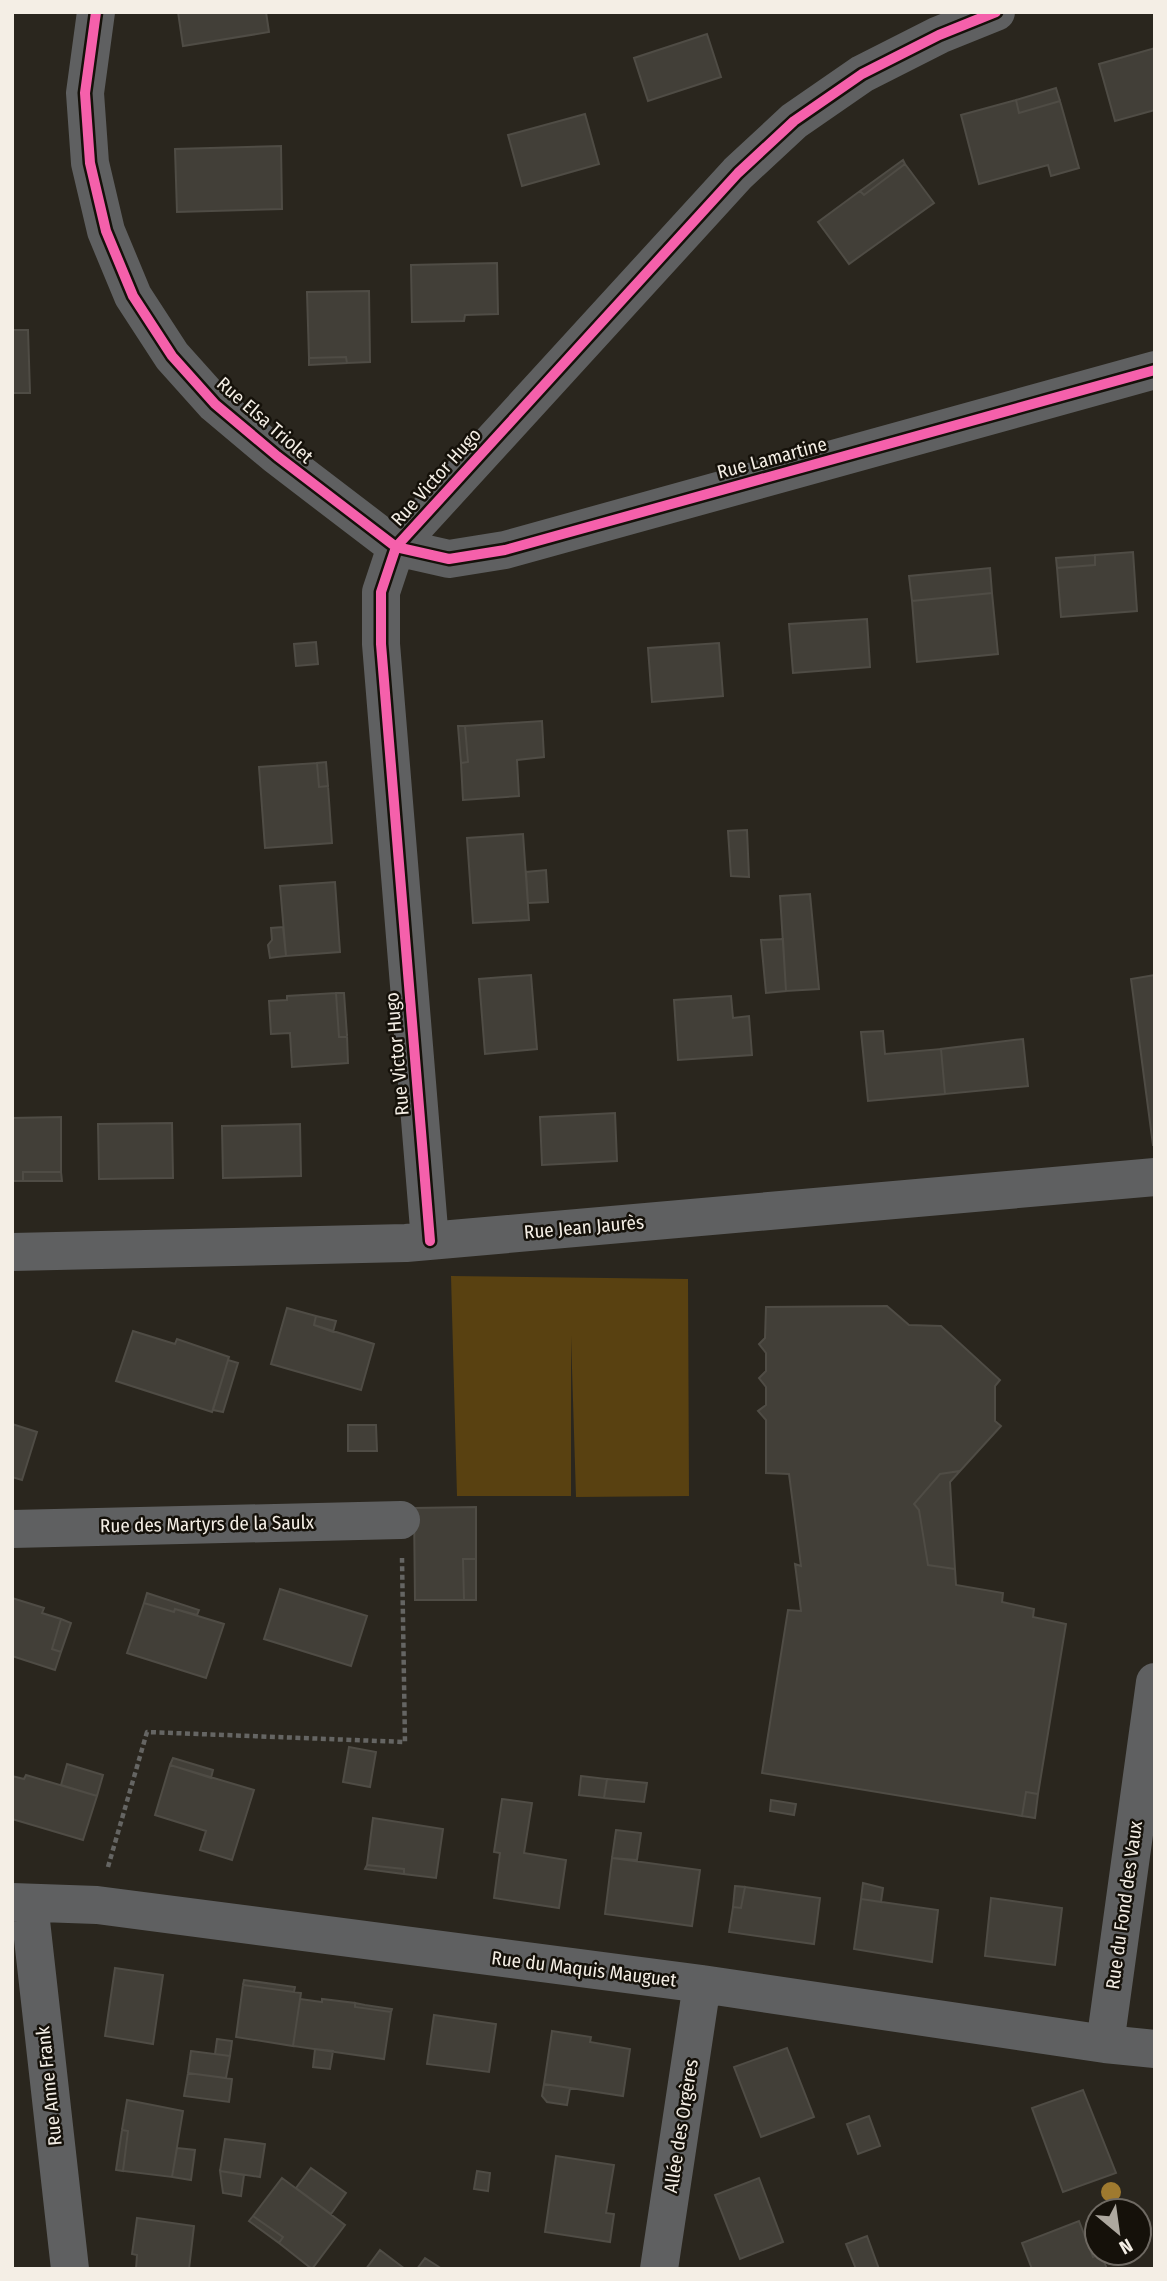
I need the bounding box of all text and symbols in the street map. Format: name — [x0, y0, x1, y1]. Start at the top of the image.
street label: Rue Elsa Triolet — [212, 372, 318, 469]
street label: Rue Victor Hugo — [386, 423, 486, 531]
street label: Rue Lamartine — [715, 432, 829, 484]
street label: Rue Victor Hugo — [380, 991, 414, 1117]
street label: Rue Jean Jaurès — [523, 1210, 645, 1244]
street label: Rue des Martyrs de la Saulx — [100, 1511, 315, 1537]
street label: Rue du Fond des Vaux — [1101, 1819, 1147, 1991]
street label: Rue du Maquis Mauguet — [490, 1946, 679, 1992]
street label: Rue Anne Frank — [31, 2025, 67, 2147]
street label: Allée des Orgères — [659, 2057, 703, 2195]
north arrow — [1083, 2197, 1153, 2267]
text: N — [1115, 2234, 1137, 2259]

